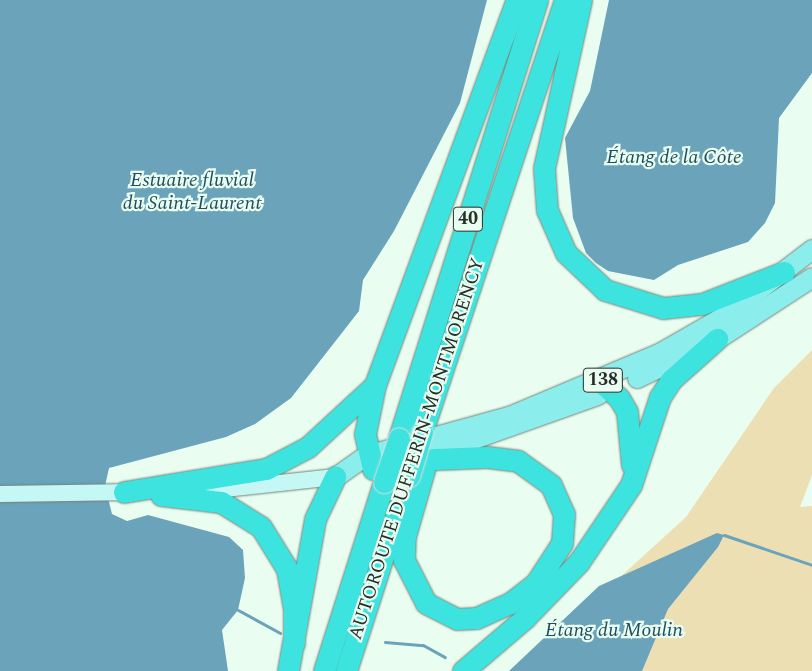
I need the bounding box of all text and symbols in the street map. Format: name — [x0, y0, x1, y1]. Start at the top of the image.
water label: Étang de la Côte — [606, 145, 742, 169]
water label: Estuaire fluvial du Saint-Laurent — [122, 169, 262, 216]
road number: 40 — [452, 203, 484, 234]
street label: AUTOROUTE DUFFERIN-MONTMORENCY — [344, 255, 490, 643]
road number: 138 — [582, 364, 624, 396]
water label: Étang du Moulin — [545, 618, 683, 642]

